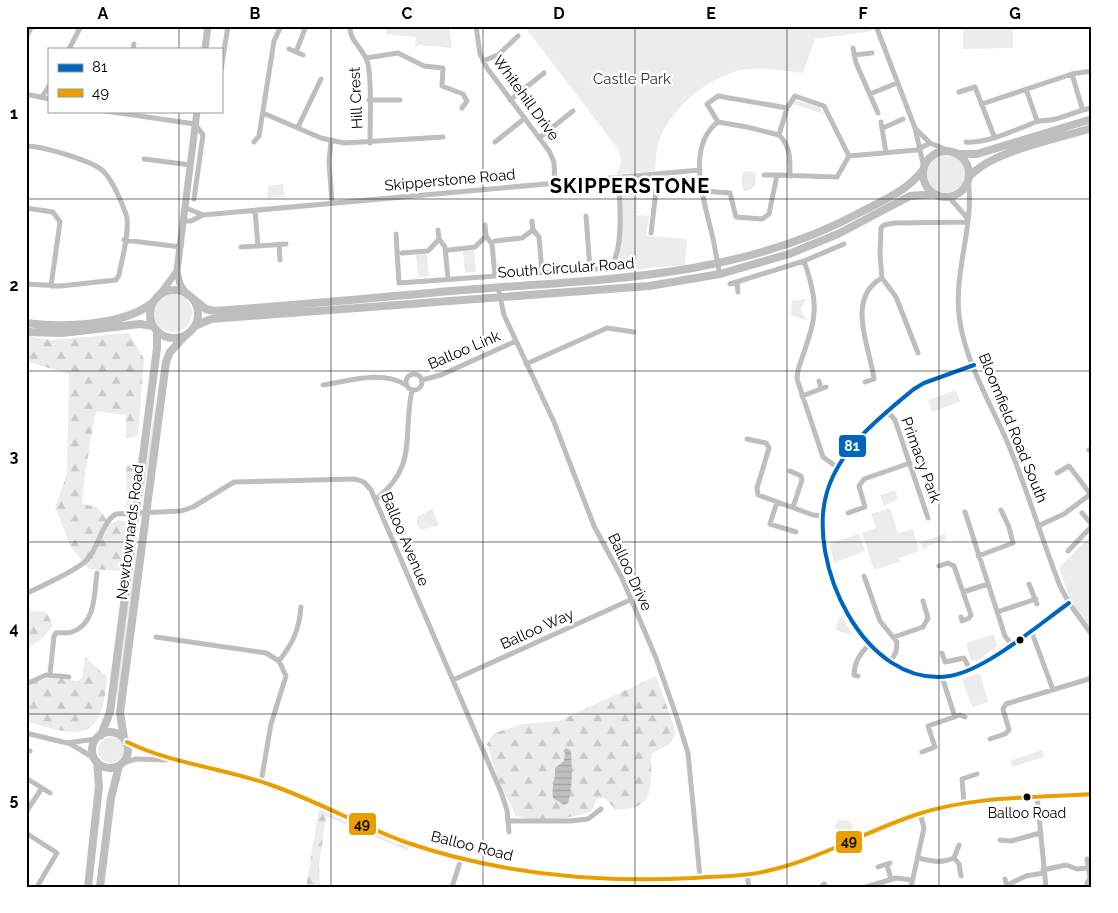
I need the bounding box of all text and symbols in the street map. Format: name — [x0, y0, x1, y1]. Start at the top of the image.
text: A — [98, 4, 109, 23]
text: B — [250, 4, 261, 23]
text: C — [402, 4, 413, 23]
text: D — [553, 4, 565, 23]
text: E — [706, 4, 716, 23]
text: F — [858, 4, 868, 23]
text: G — [1009, 4, 1021, 23]
legend — [48, 48, 222, 112]
street label: Whitehill Drive — [489, 52, 563, 144]
text: 81 — [92, 58, 108, 76]
street label: Hill Crest — [345, 66, 367, 130]
park label: Castle Park — [593, 70, 671, 88]
text: 49 — [92, 84, 109, 102]
text: 1 — [10, 104, 18, 123]
street label: Skipperstone Road — [384, 165, 516, 195]
district label: SKIPPERSTONE — [550, 174, 710, 198]
street label: South Circular Road — [497, 254, 635, 282]
text: 2 — [9, 276, 19, 295]
street label: Balloo Link — [425, 327, 503, 373]
street label: Bloomfield Road South — [975, 351, 1051, 505]
street label: Primacy Park — [897, 415, 945, 505]
line badge: 81 — [838, 434, 867, 458]
text: 81 — [844, 438, 860, 454]
text: 3 — [10, 447, 19, 466]
street label: Newtownards Road — [113, 463, 147, 601]
street label: Balloo Avenue — [377, 489, 433, 589]
street label: Balloo Drive — [604, 530, 656, 614]
street label: Balloo Way — [498, 605, 576, 653]
text: 4 — [9, 619, 19, 638]
unlabelled marker — [1015, 635, 1025, 645]
text: 5 — [10, 790, 19, 809]
marker: Balloo Road — [1022, 792, 1032, 802]
place label: Balloo Road — [988, 805, 1066, 821]
line badge: 49 — [348, 812, 377, 836]
text: 49 — [354, 816, 370, 832]
street label: Balloo Road — [429, 827, 515, 865]
line badge: 49 — [835, 830, 863, 854]
text: 49 — [841, 833, 857, 849]

